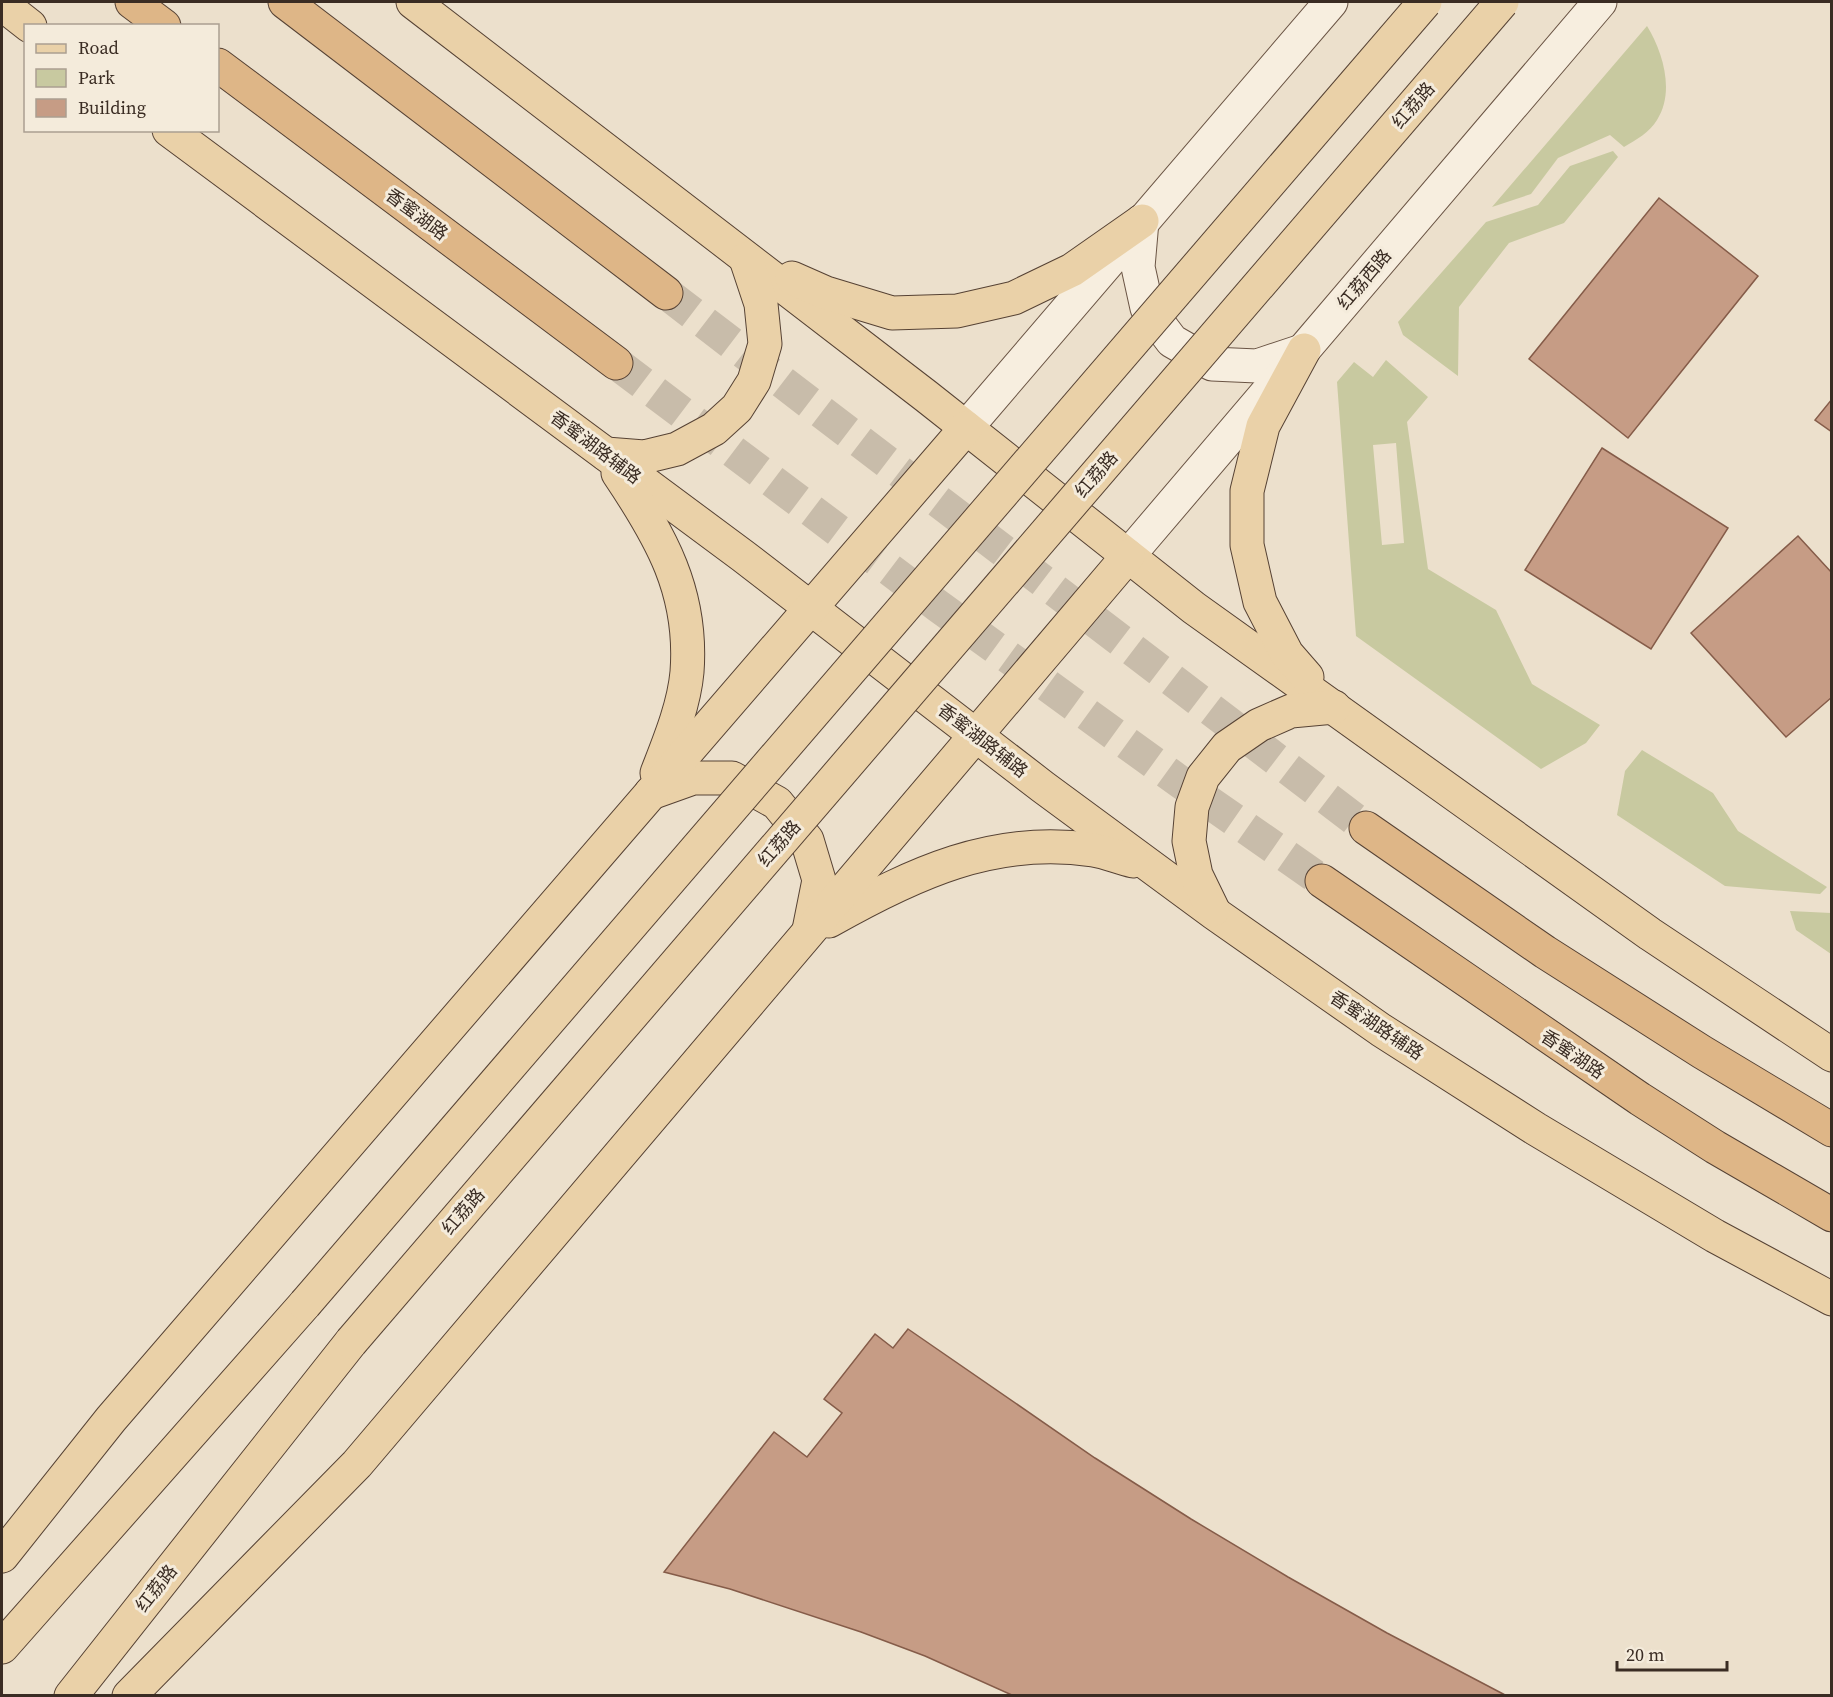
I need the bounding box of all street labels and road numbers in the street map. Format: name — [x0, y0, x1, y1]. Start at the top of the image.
street label: 红荔路 — [1386, 76, 1440, 134]
street label: 香蜜湖路 — [381, 182, 453, 246]
street label: 红荔西路 — [1331, 243, 1397, 315]
street label: 香蜜湖路辅路 — [545, 405, 647, 489]
street label: 红荔路 — [1069, 445, 1123, 503]
street label: 香蜜湖路辅路 — [933, 697, 1033, 783]
street label: 红荔路 — [752, 814, 806, 872]
street label: 香蜜湖路辅路 — [1325, 984, 1429, 1066]
street label: 香蜜湖路 — [1536, 1024, 1610, 1084]
street label: 红荔路 — [436, 1182, 490, 1240]
street label: 红荔路 — [130, 1559, 182, 1617]

